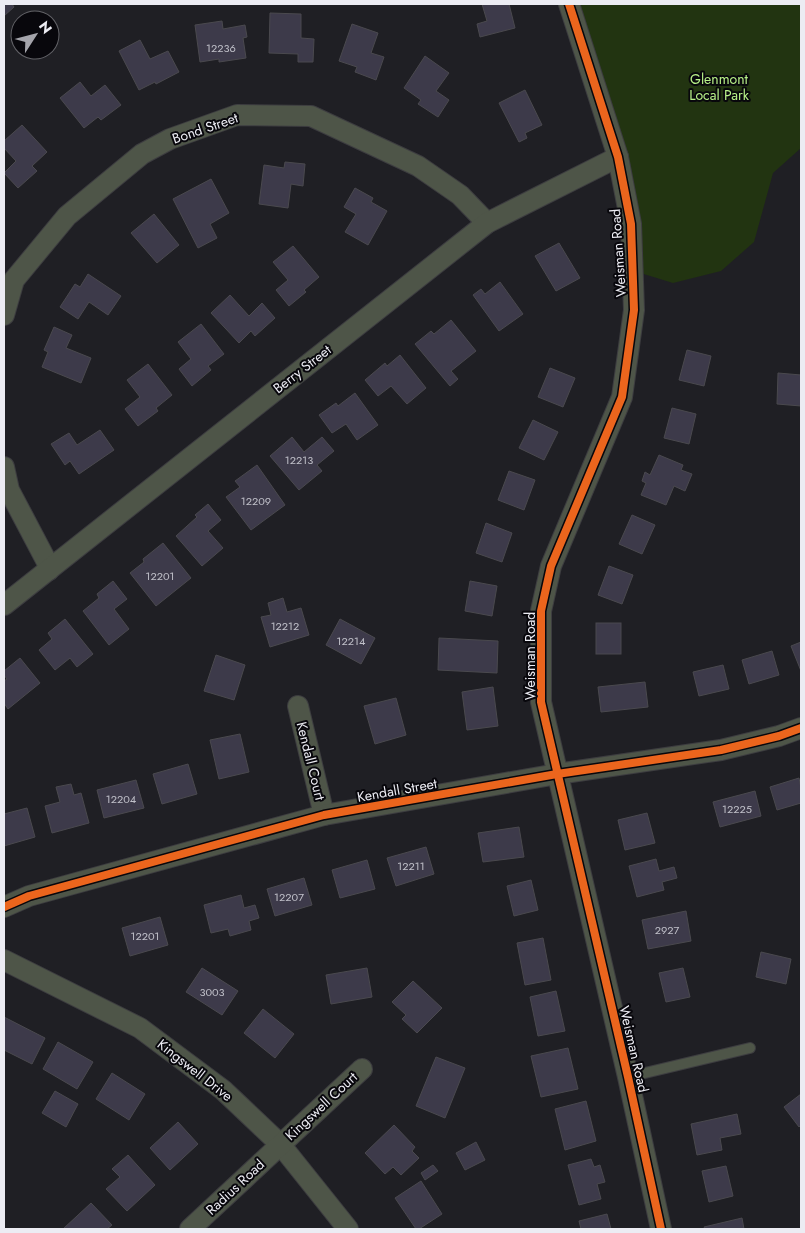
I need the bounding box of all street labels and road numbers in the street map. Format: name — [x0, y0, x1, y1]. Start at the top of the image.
street label: Bond Street — [169, 107, 241, 149]
street label: Weisman Road — [605, 208, 631, 298]
street label: Berry Street — [269, 340, 336, 398]
street label: Weisman Road — [520, 612, 540, 700]
street label: Kendall Court — [292, 720, 331, 803]
street label: Kendall Street — [355, 773, 439, 807]
street label: Weisman Road — [614, 1004, 654, 1094]
street label: Kingswell Drive — [153, 1034, 237, 1106]
street label: Kingswell Court — [280, 1067, 362, 1145]
street label: Radius Road — [201, 1155, 269, 1219]

